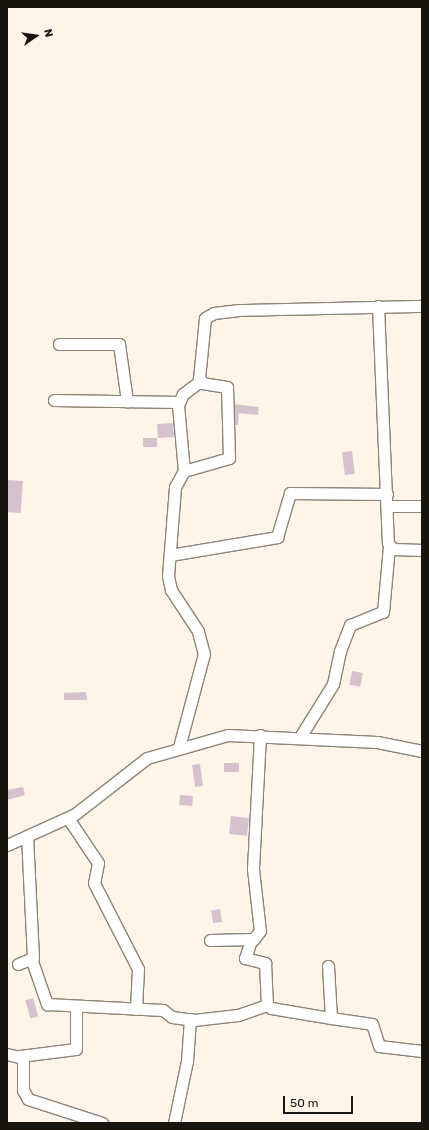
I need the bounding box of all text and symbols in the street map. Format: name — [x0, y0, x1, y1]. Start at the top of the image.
north arrow — [16, 16, 56, 56]
text: N — [41, 28, 55, 39]
scale bar — [285, 1088, 355, 1114]
text: 50 m — [290, 1096, 318, 1110]

